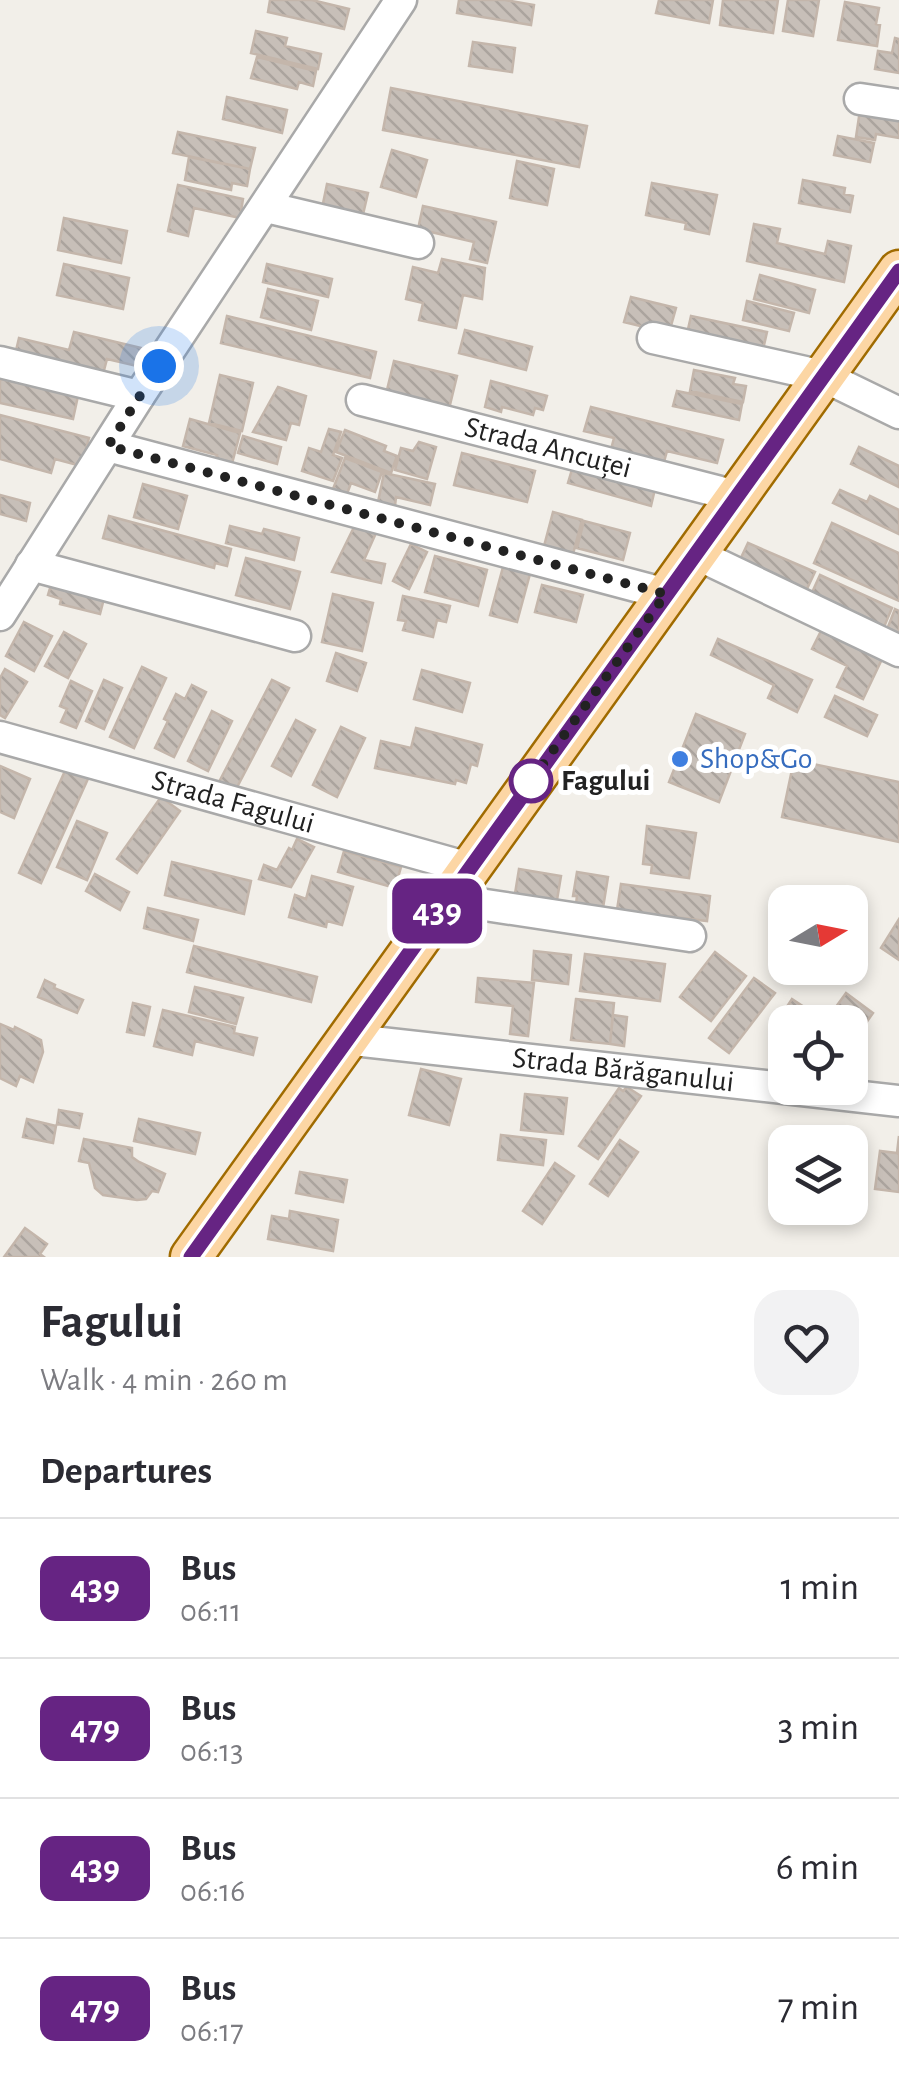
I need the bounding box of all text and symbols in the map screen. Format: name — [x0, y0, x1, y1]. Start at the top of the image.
your location — [134, 341, 184, 391]
street label: Strada Ancuței — [461, 412, 635, 484]
place label: Shop&Go — [700, 744, 812, 774]
marker: Shop&Go — [669, 748, 691, 770]
marker: Fagului — [510, 760, 552, 802]
street label: Strada Fagului — [148, 765, 318, 839]
place label: Fagului — [561, 766, 650, 796]
line badge: 439 — [380, 878, 494, 944]
north arrow — [768, 885, 868, 985]
map controls — [768, 885, 868, 1225]
text: 439 — [412, 894, 462, 929]
button: locate — [768, 1005, 868, 1105]
street label: Strada Bărăganului — [511, 1043, 736, 1097]
button: layers — [768, 1125, 868, 1225]
button: heart — [754, 1290, 859, 1395]
text: Fagului — [40, 1299, 183, 1347]
text: Walk · 4 min · 260 m — [40, 1364, 288, 1396]
text: Departures — [40, 1453, 212, 1491]
text: Bus — [180, 1550, 236, 1588]
text: 1 min — [780, 1569, 859, 1607]
text: 439 — [70, 1571, 120, 1606]
text: 06:11 — [180, 1595, 241, 1627]
text: Bus — [180, 1690, 236, 1728]
text: 3 min — [778, 1709, 859, 1747]
text: 479 — [70, 1711, 120, 1746]
text: 06:13 — [180, 1735, 243, 1767]
text: Bus — [180, 1830, 236, 1868]
text: 6 min — [776, 1849, 859, 1887]
text: 439 — [70, 1851, 120, 1886]
text: 06:16 — [180, 1875, 245, 1907]
text: Bus — [180, 1970, 236, 2008]
text: 7 min — [778, 1989, 859, 2027]
text: 479 — [70, 1991, 120, 2026]
text: 06:17 — [180, 2015, 244, 2047]

